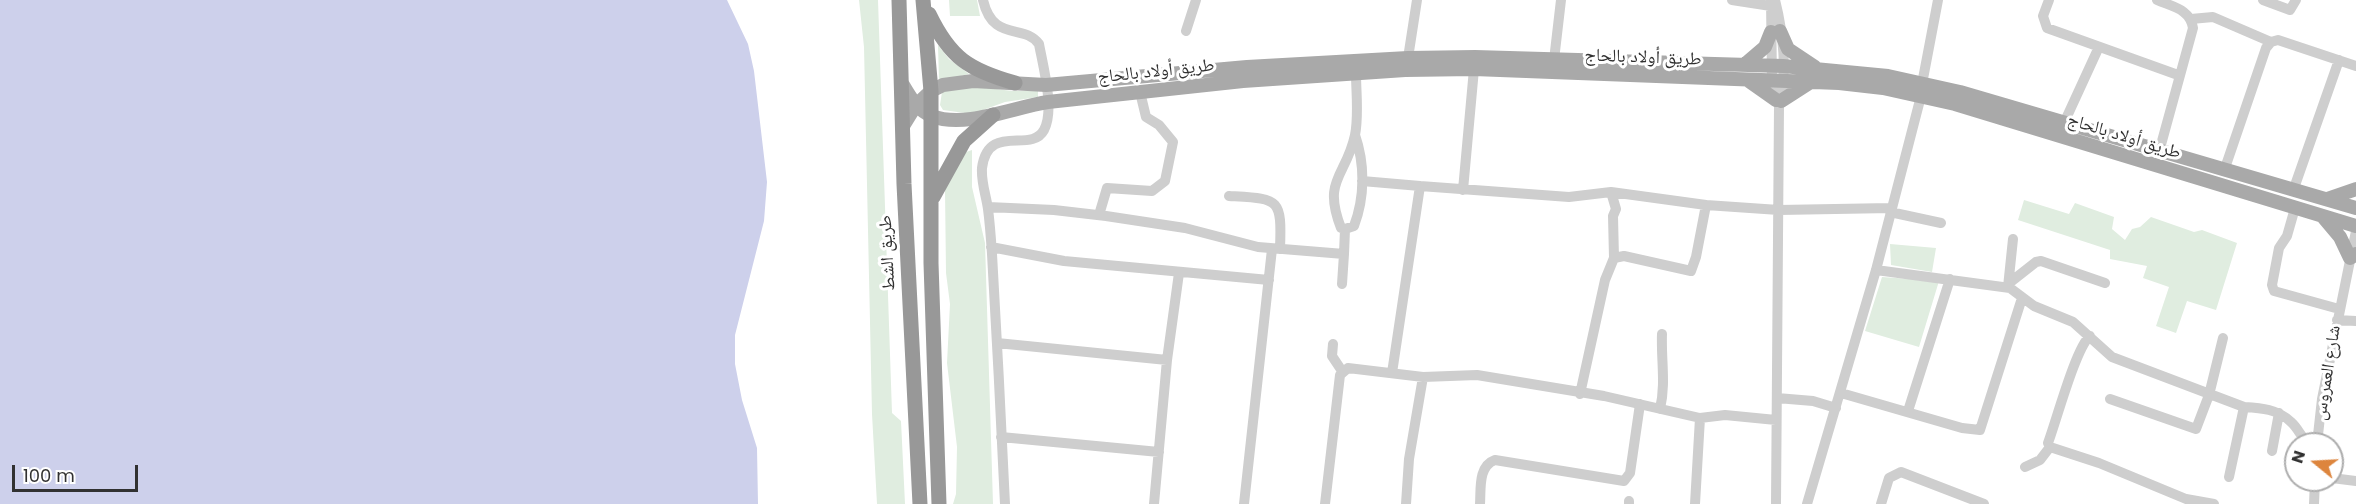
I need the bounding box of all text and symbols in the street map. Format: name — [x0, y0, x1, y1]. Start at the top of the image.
street label: طريق أولاد بالحاج — [1584, 45, 1702, 71]
street label: طريق أولاد بالحاج — [1097, 55, 1215, 89]
street label: طريق أولاد بالحاج — [2065, 110, 2183, 164]
street label: طريق الشط — [875, 215, 901, 291]
street label: شارع العمروس — [2310, 324, 2346, 422]
north arrow — [2284, 432, 2344, 492]
text: N — [2286, 448, 2311, 466]
scale bar — [15, 453, 141, 491]
text: 100 m — [23, 463, 75, 488]

